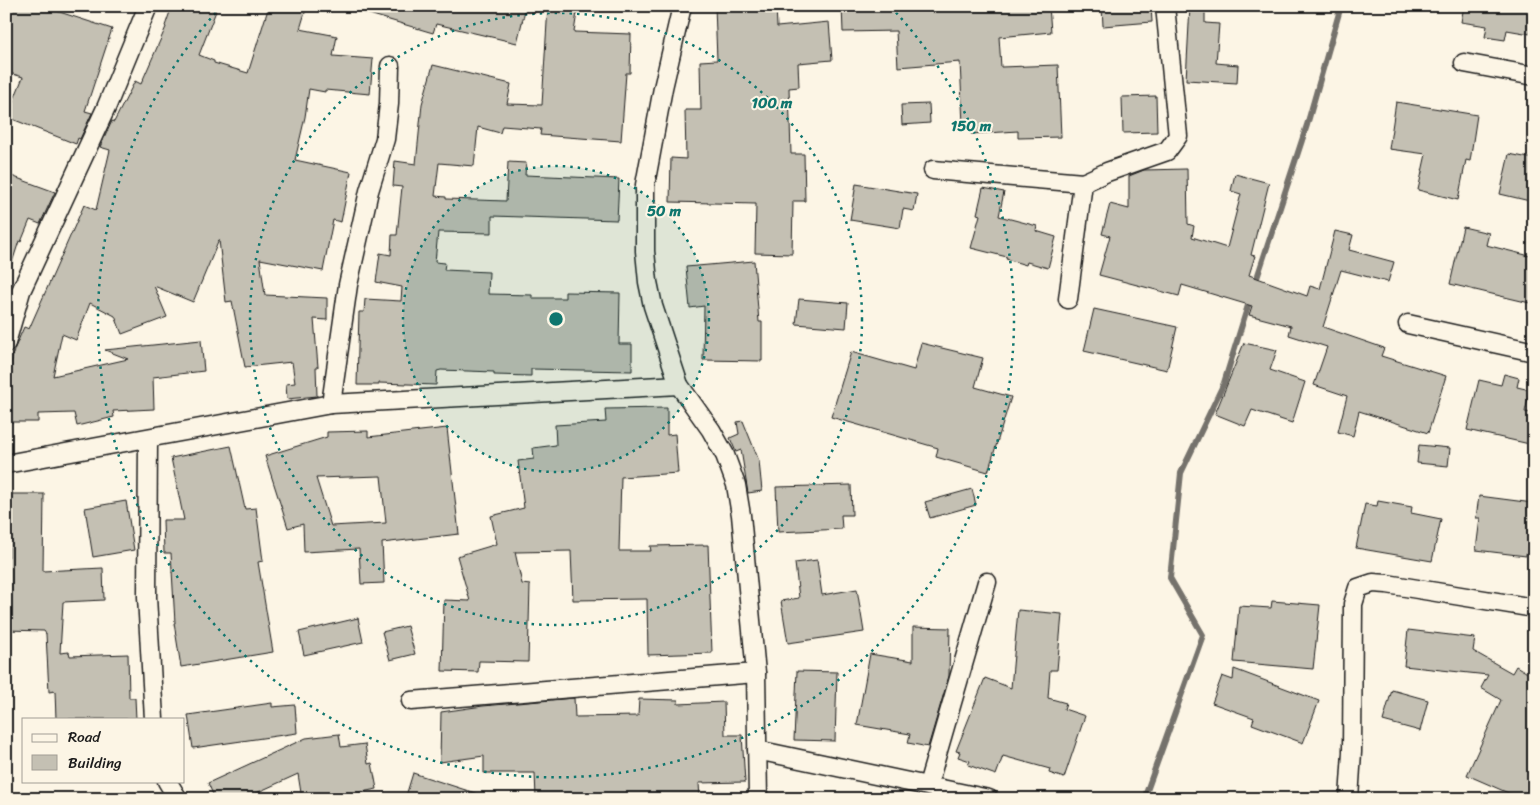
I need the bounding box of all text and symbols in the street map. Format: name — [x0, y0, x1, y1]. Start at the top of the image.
text: 100 m — [752, 90, 793, 116]
text: 150 m — [951, 113, 992, 139]
text: 50 m — [647, 198, 682, 224]
centre of rings — [547, 310, 565, 328]
legend — [22, 718, 185, 782]
text: Road — [68, 724, 101, 750]
text: Building — [68, 750, 122, 776]

